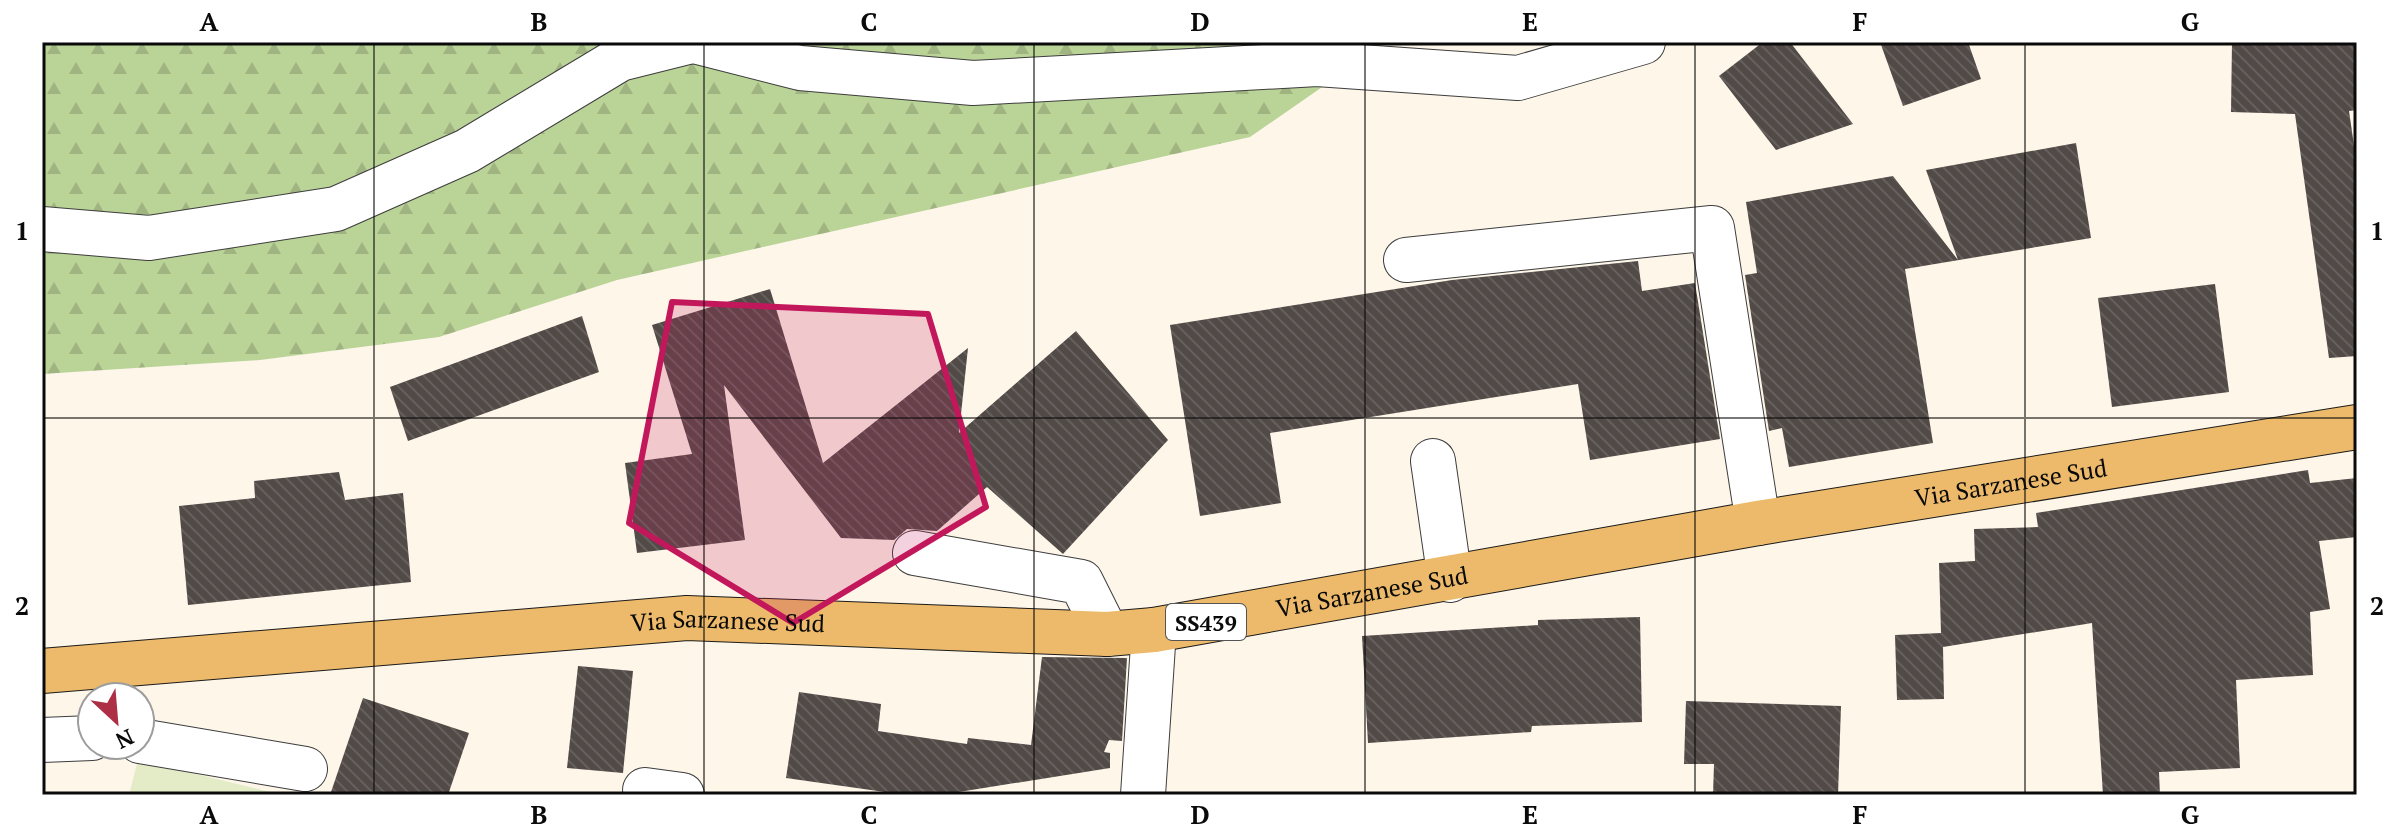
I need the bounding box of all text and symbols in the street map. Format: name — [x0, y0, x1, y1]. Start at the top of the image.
text: A — [200, 4, 219, 38]
text: B — [531, 4, 547, 38]
text: C — [861, 4, 877, 38]
text: D — [1190, 4, 1210, 38]
text: E — [1522, 4, 1538, 38]
text: F — [1853, 4, 1868, 38]
text: G — [2181, 4, 2200, 38]
text: 1 — [15, 213, 29, 247]
text: 1 — [2370, 213, 2384, 247]
street label: Via Sarzanese Sud — [1912, 451, 2109, 514]
street label: Via Sarzanese Sud — [1273, 559, 1470, 624]
text: 2 — [15, 588, 29, 622]
text: 2 — [2370, 588, 2384, 622]
street label: Via Sarzanese Sud — [630, 602, 825, 639]
road number: SS439 — [1166, 604, 1246, 640]
north arrow — [76, 681, 156, 761]
text: N — [111, 723, 139, 756]
text: A — [200, 797, 219, 831]
text: B — [531, 797, 547, 831]
text: C — [861, 797, 877, 831]
text: D — [1190, 797, 1210, 831]
text: E — [1522, 797, 1538, 831]
text: F — [1853, 797, 1868, 831]
text: G — [2181, 797, 2200, 831]

